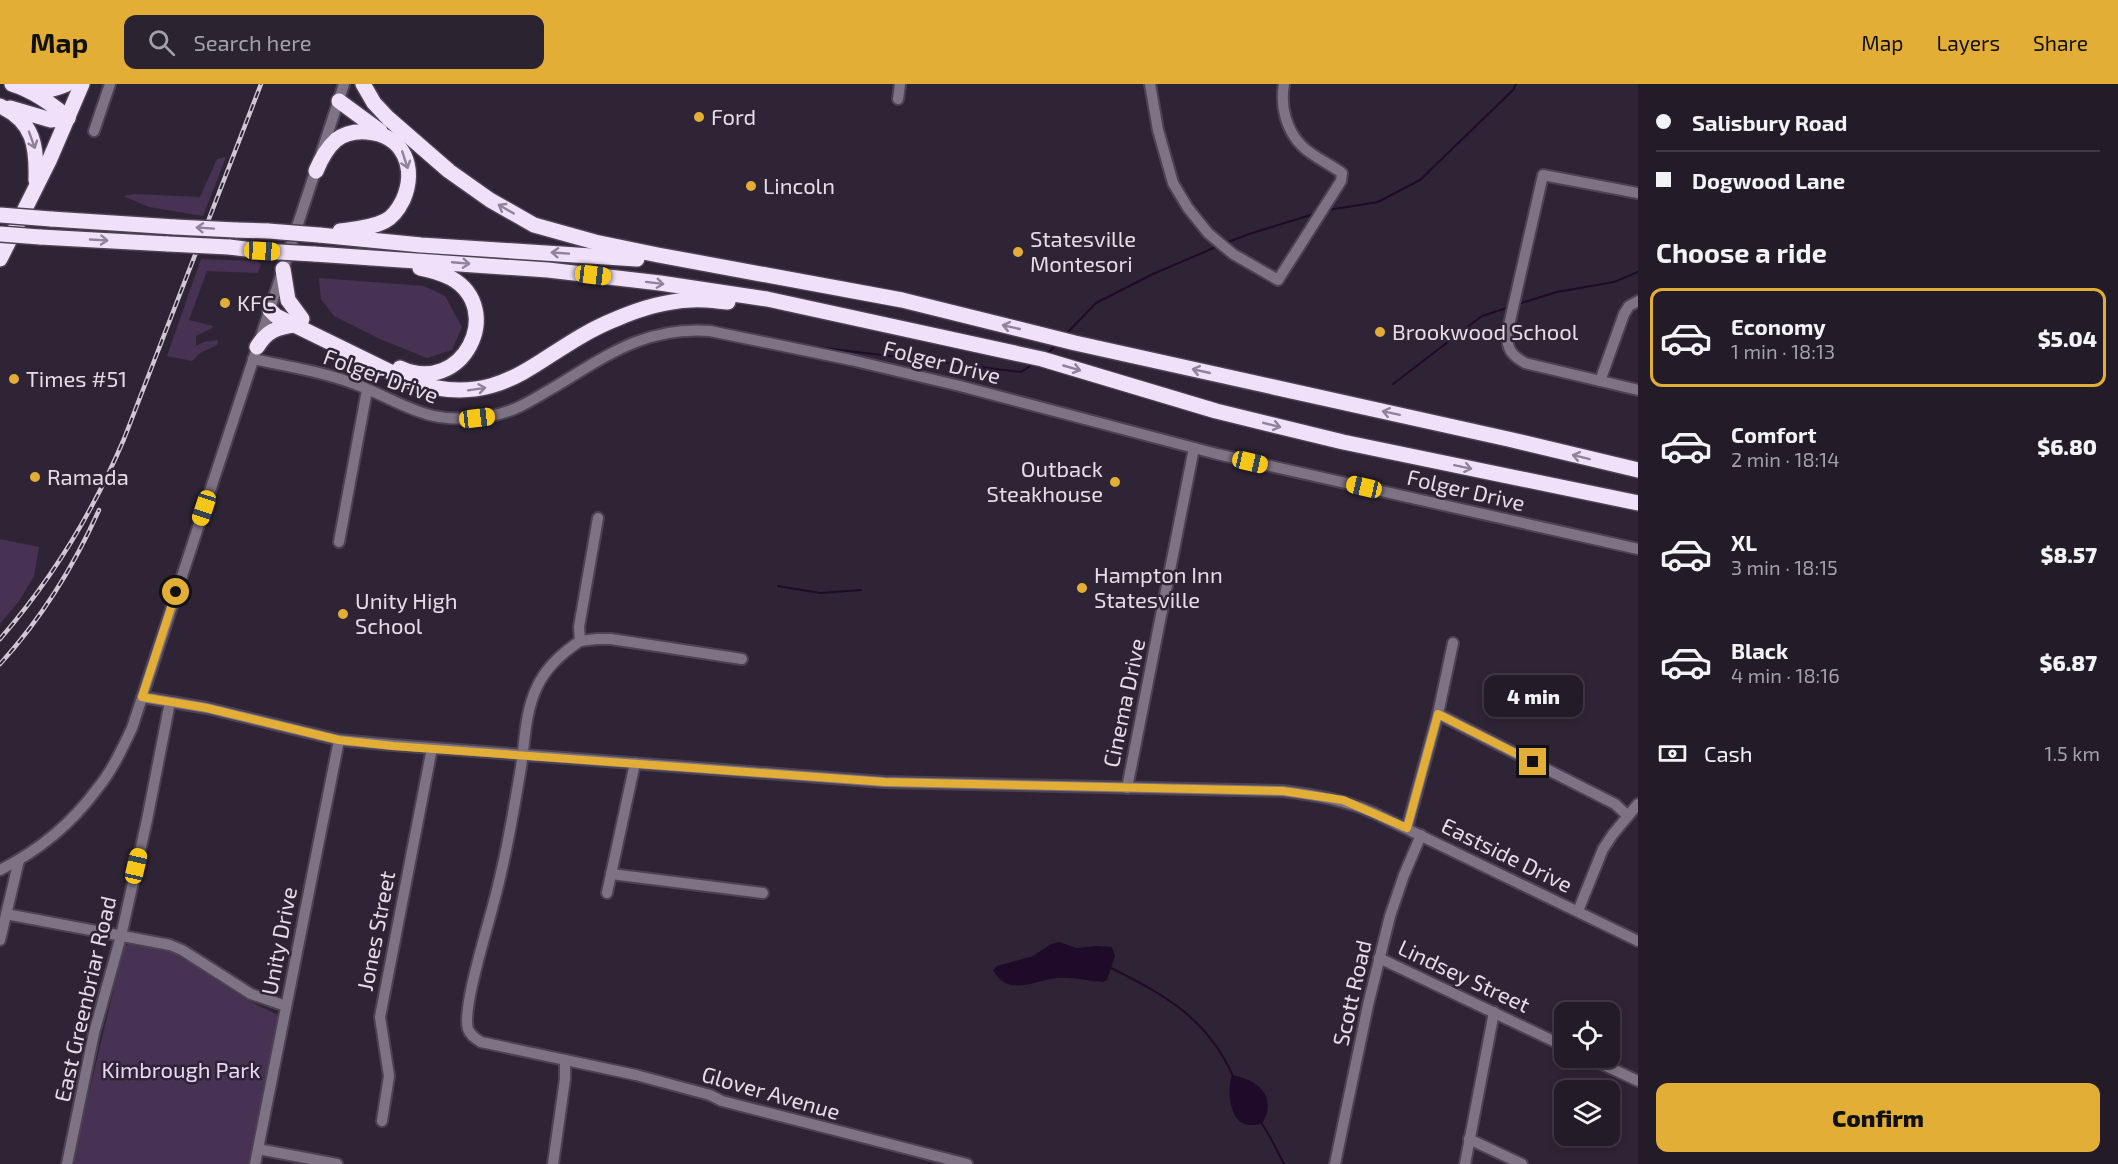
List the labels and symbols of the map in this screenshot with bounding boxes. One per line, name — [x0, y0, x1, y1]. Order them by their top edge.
place label: Ford — [711, 103, 756, 129]
marker: Ford — [692, 110, 706, 124]
one-way arrow — [27, 130, 38, 149]
one-way arrow — [400, 151, 411, 169]
place label: Lincoln — [763, 172, 835, 198]
marker: Lincoln — [744, 179, 758, 193]
one-way arrow — [498, 203, 515, 215]
one-way arrow — [196, 223, 216, 234]
place label: Statesville Montesori — [1030, 225, 1136, 276]
one-way arrow — [88, 235, 108, 246]
car — [244, 241, 280, 261]
marker: Statesville Montesori — [1011, 245, 1025, 259]
one-way arrow — [551, 248, 571, 259]
one-way arrow — [451, 258, 471, 269]
car — [574, 264, 612, 286]
one-way arrow — [645, 277, 665, 288]
place label: KFC — [237, 289, 274, 315]
marker: KFC — [218, 296, 232, 310]
place label: Brookwood School — [1392, 318, 1579, 344]
one-way arrow — [1001, 321, 1020, 333]
marker: Brookwood School — [1373, 325, 1387, 339]
street label: Folger Drive — [881, 334, 1004, 388]
street label: Folger Drive — [320, 342, 442, 408]
one-way arrow — [1062, 363, 1081, 374]
place label: Times #51 — [26, 365, 127, 391]
one-way arrow — [1191, 365, 1211, 376]
marker: Times #51 — [7, 372, 21, 386]
one-way arrow — [467, 384, 486, 395]
car — [458, 407, 496, 429]
one-way arrow — [1382, 407, 1401, 418]
one-way arrow — [1263, 419, 1282, 431]
car — [1230, 449, 1270, 475]
one-way arrow — [1572, 450, 1591, 462]
place label: Outback Steakhouse — [987, 455, 1103, 506]
one-way arrow — [1452, 462, 1472, 473]
place label: Ramada — [47, 463, 129, 489]
street label: Folger Drive — [1405, 463, 1528, 515]
marker: Ramada — [28, 470, 42, 484]
car — [1344, 474, 1384, 500]
marker: Outback Steakhouse — [1108, 475, 1122, 489]
car — [190, 488, 218, 528]
place label: Hampton Inn Statesville — [1094, 561, 1223, 612]
route start — [162, 578, 189, 605]
marker: Hampton Inn Statesville — [1075, 581, 1089, 595]
place label: Unity High School — [355, 587, 458, 638]
marker: Unity High School — [336, 607, 350, 621]
street label: Cinema Drive — [1097, 636, 1149, 770]
callout: 4 min — [1484, 675, 1582, 717]
route end — [1519, 748, 1546, 775]
street label: Eastside Drive — [1438, 811, 1577, 897]
car — [123, 846, 149, 886]
street label: Jones Street — [351, 869, 399, 993]
street label: Unity Drive — [255, 885, 301, 997]
street label: East Greenbriar Road — [48, 893, 120, 1104]
street label: Lindsey Street — [1394, 933, 1534, 1017]
street label: Scott Road — [1326, 937, 1376, 1048]
park label: Kimbrough Park — [102, 1056, 260, 1082]
street label: Glover Avenue — [699, 1060, 843, 1124]

